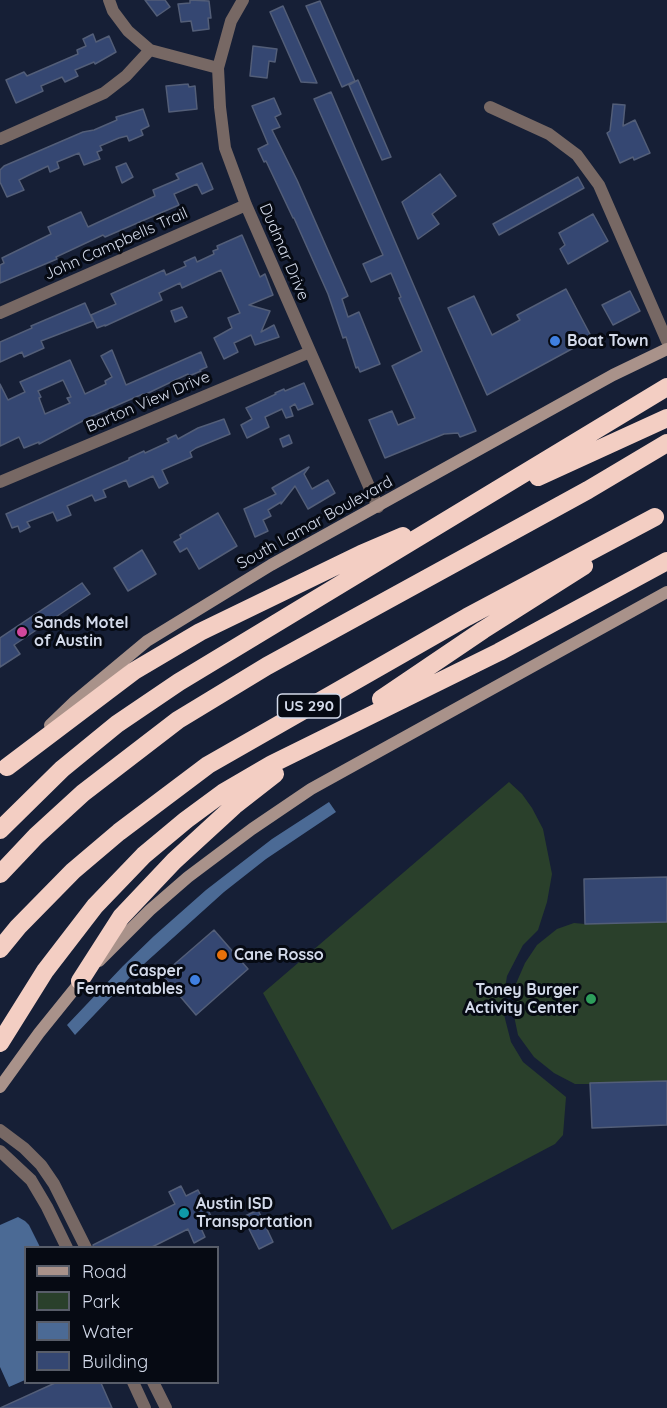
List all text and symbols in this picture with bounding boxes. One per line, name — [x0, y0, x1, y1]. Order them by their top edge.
street label: Dudmar Drive — [255, 201, 313, 303]
street label: John Campbells Trail — [41, 204, 191, 284]
place label: Boat Town — [567, 331, 648, 351]
marker: Boat Town — [548, 334, 562, 348]
street label: Barton View Drive — [83, 367, 213, 437]
street label: South Lamar Boulevard — [234, 472, 396, 574]
place label: Sands Motel of Austin — [34, 613, 129, 651]
marker: Sands Motel of Austin — [15, 625, 29, 639]
road number: US 290 — [278, 694, 340, 718]
place label: Cane Rosso — [234, 945, 324, 965]
marker: Cane Rosso — [215, 948, 229, 962]
place label: Casper Fermentables — [76, 961, 183, 999]
marker: Casper Fermentables — [188, 973, 202, 987]
place label: Toney Burger Activity Center — [465, 980, 579, 1018]
marker: Toney Burger Activity Center — [584, 992, 598, 1006]
place label: Austin ISD Transportation — [196, 1194, 313, 1232]
marker: Austin ISD Transportation — [177, 1206, 191, 1220]
legend — [24, 1246, 219, 1384]
text: Road — [82, 1260, 127, 1283]
text: Park — [82, 1290, 120, 1313]
text: Water — [82, 1320, 133, 1343]
text: Building — [82, 1350, 148, 1373]

